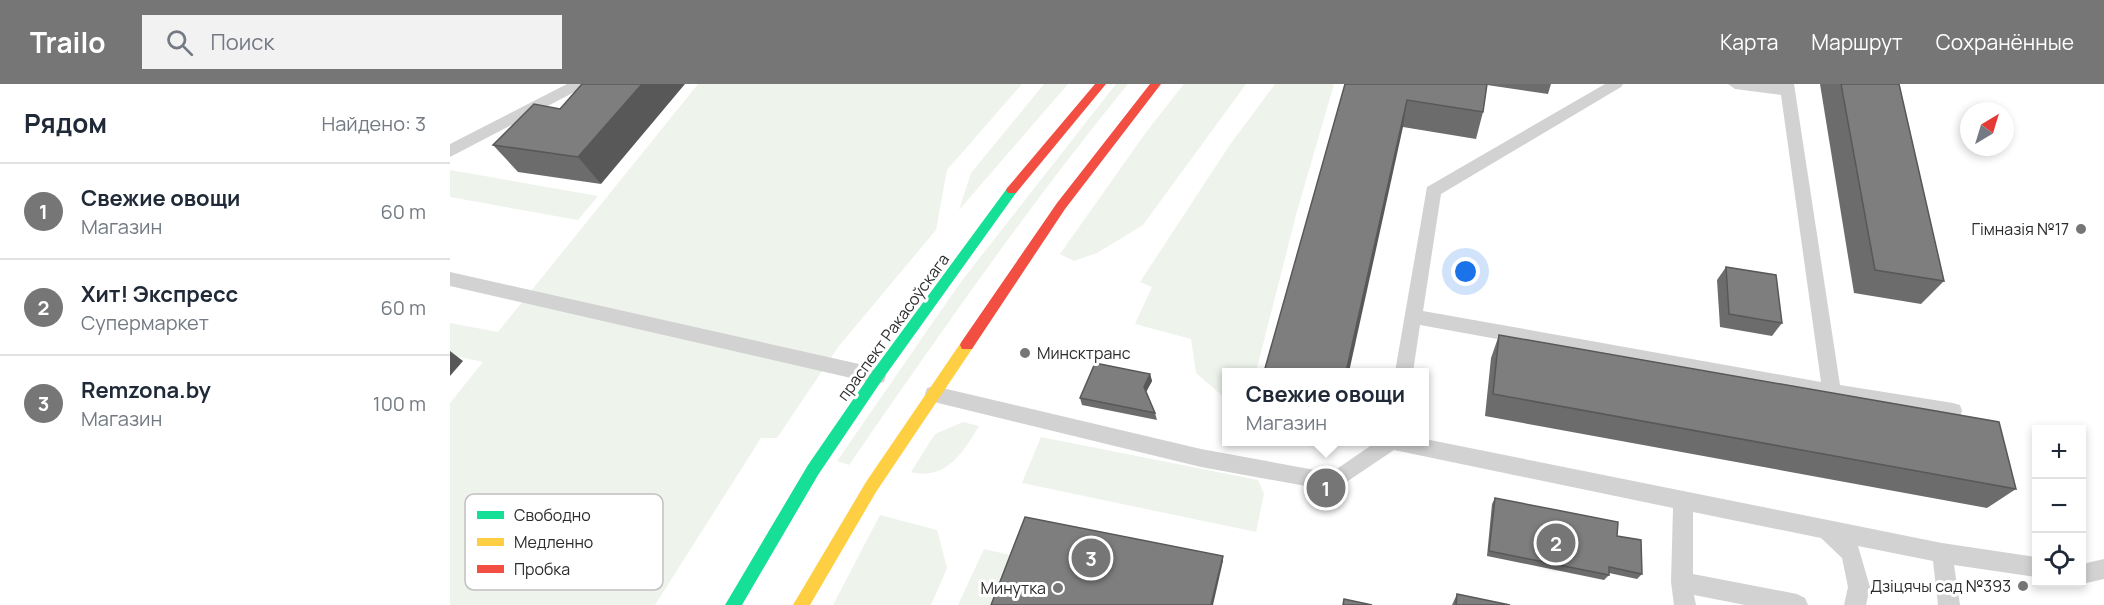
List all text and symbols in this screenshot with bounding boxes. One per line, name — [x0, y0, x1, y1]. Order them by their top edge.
search box — [142, 15, 562, 69]
text: Trailo — [30, 23, 106, 61]
icon: search — [163, 26, 196, 59]
text: Поиск — [211, 27, 274, 57]
text: Карта — [1720, 28, 1778, 56]
text: Маршрут — [1811, 28, 1903, 56]
text: Сохранённые — [1936, 28, 2074, 56]
north arrow — [1960, 102, 2014, 156]
text: Рядом — [24, 105, 107, 141]
text: Найдено: 3 — [321, 110, 426, 137]
text: Свежие овощи — [81, 183, 240, 213]
text: 1 — [39, 198, 48, 225]
text: 60 m — [380, 198, 426, 225]
text: Магазин — [81, 213, 162, 240]
place label: Гімназія №17 — [1972, 218, 2069, 240]
marker: Гімназія №17 — [2074, 222, 2088, 236]
street label: праспект Ракасоўскага — [832, 249, 954, 405]
your location — [1451, 257, 1480, 286]
text: Хит! Экспресс — [81, 279, 238, 309]
text: 2 — [38, 294, 49, 321]
text: 60 m — [380, 294, 426, 321]
text: Супермаркет — [81, 309, 209, 336]
place label: Минсктранс — [1037, 342, 1131, 364]
marker: Минсктранс — [1018, 346, 1032, 360]
popup — [1222, 368, 1429, 446]
text: Remzona.by — [81, 375, 211, 405]
text: Свежие овощи — [1246, 379, 1405, 409]
text: 3 — [38, 390, 49, 417]
text: 100 m — [373, 390, 426, 417]
text: Магазин — [81, 405, 162, 432]
text: Магазин — [1246, 409, 1327, 436]
map controls — [2032, 425, 2086, 587]
button: + — [2032, 425, 2086, 479]
pin: 1 — [1306, 466, 1346, 510]
button: − — [2032, 479, 2086, 533]
legend — [465, 494, 663, 590]
text: Свободно — [514, 504, 591, 526]
pin: 2 — [1536, 520, 1576, 566]
text: Медленно — [514, 531, 593, 553]
button: locate — [2032, 533, 2086, 587]
pin: 3 — [1072, 536, 1110, 580]
text: Пробка — [514, 558, 570, 580]
place label: Дзіцячы сад №393 — [1870, 575, 2011, 597]
place label: Минутка — [981, 577, 1046, 599]
marker: Дзіцячы сад №393 — [2016, 579, 2030, 593]
marker: Минутка — [1051, 581, 1065, 595]

